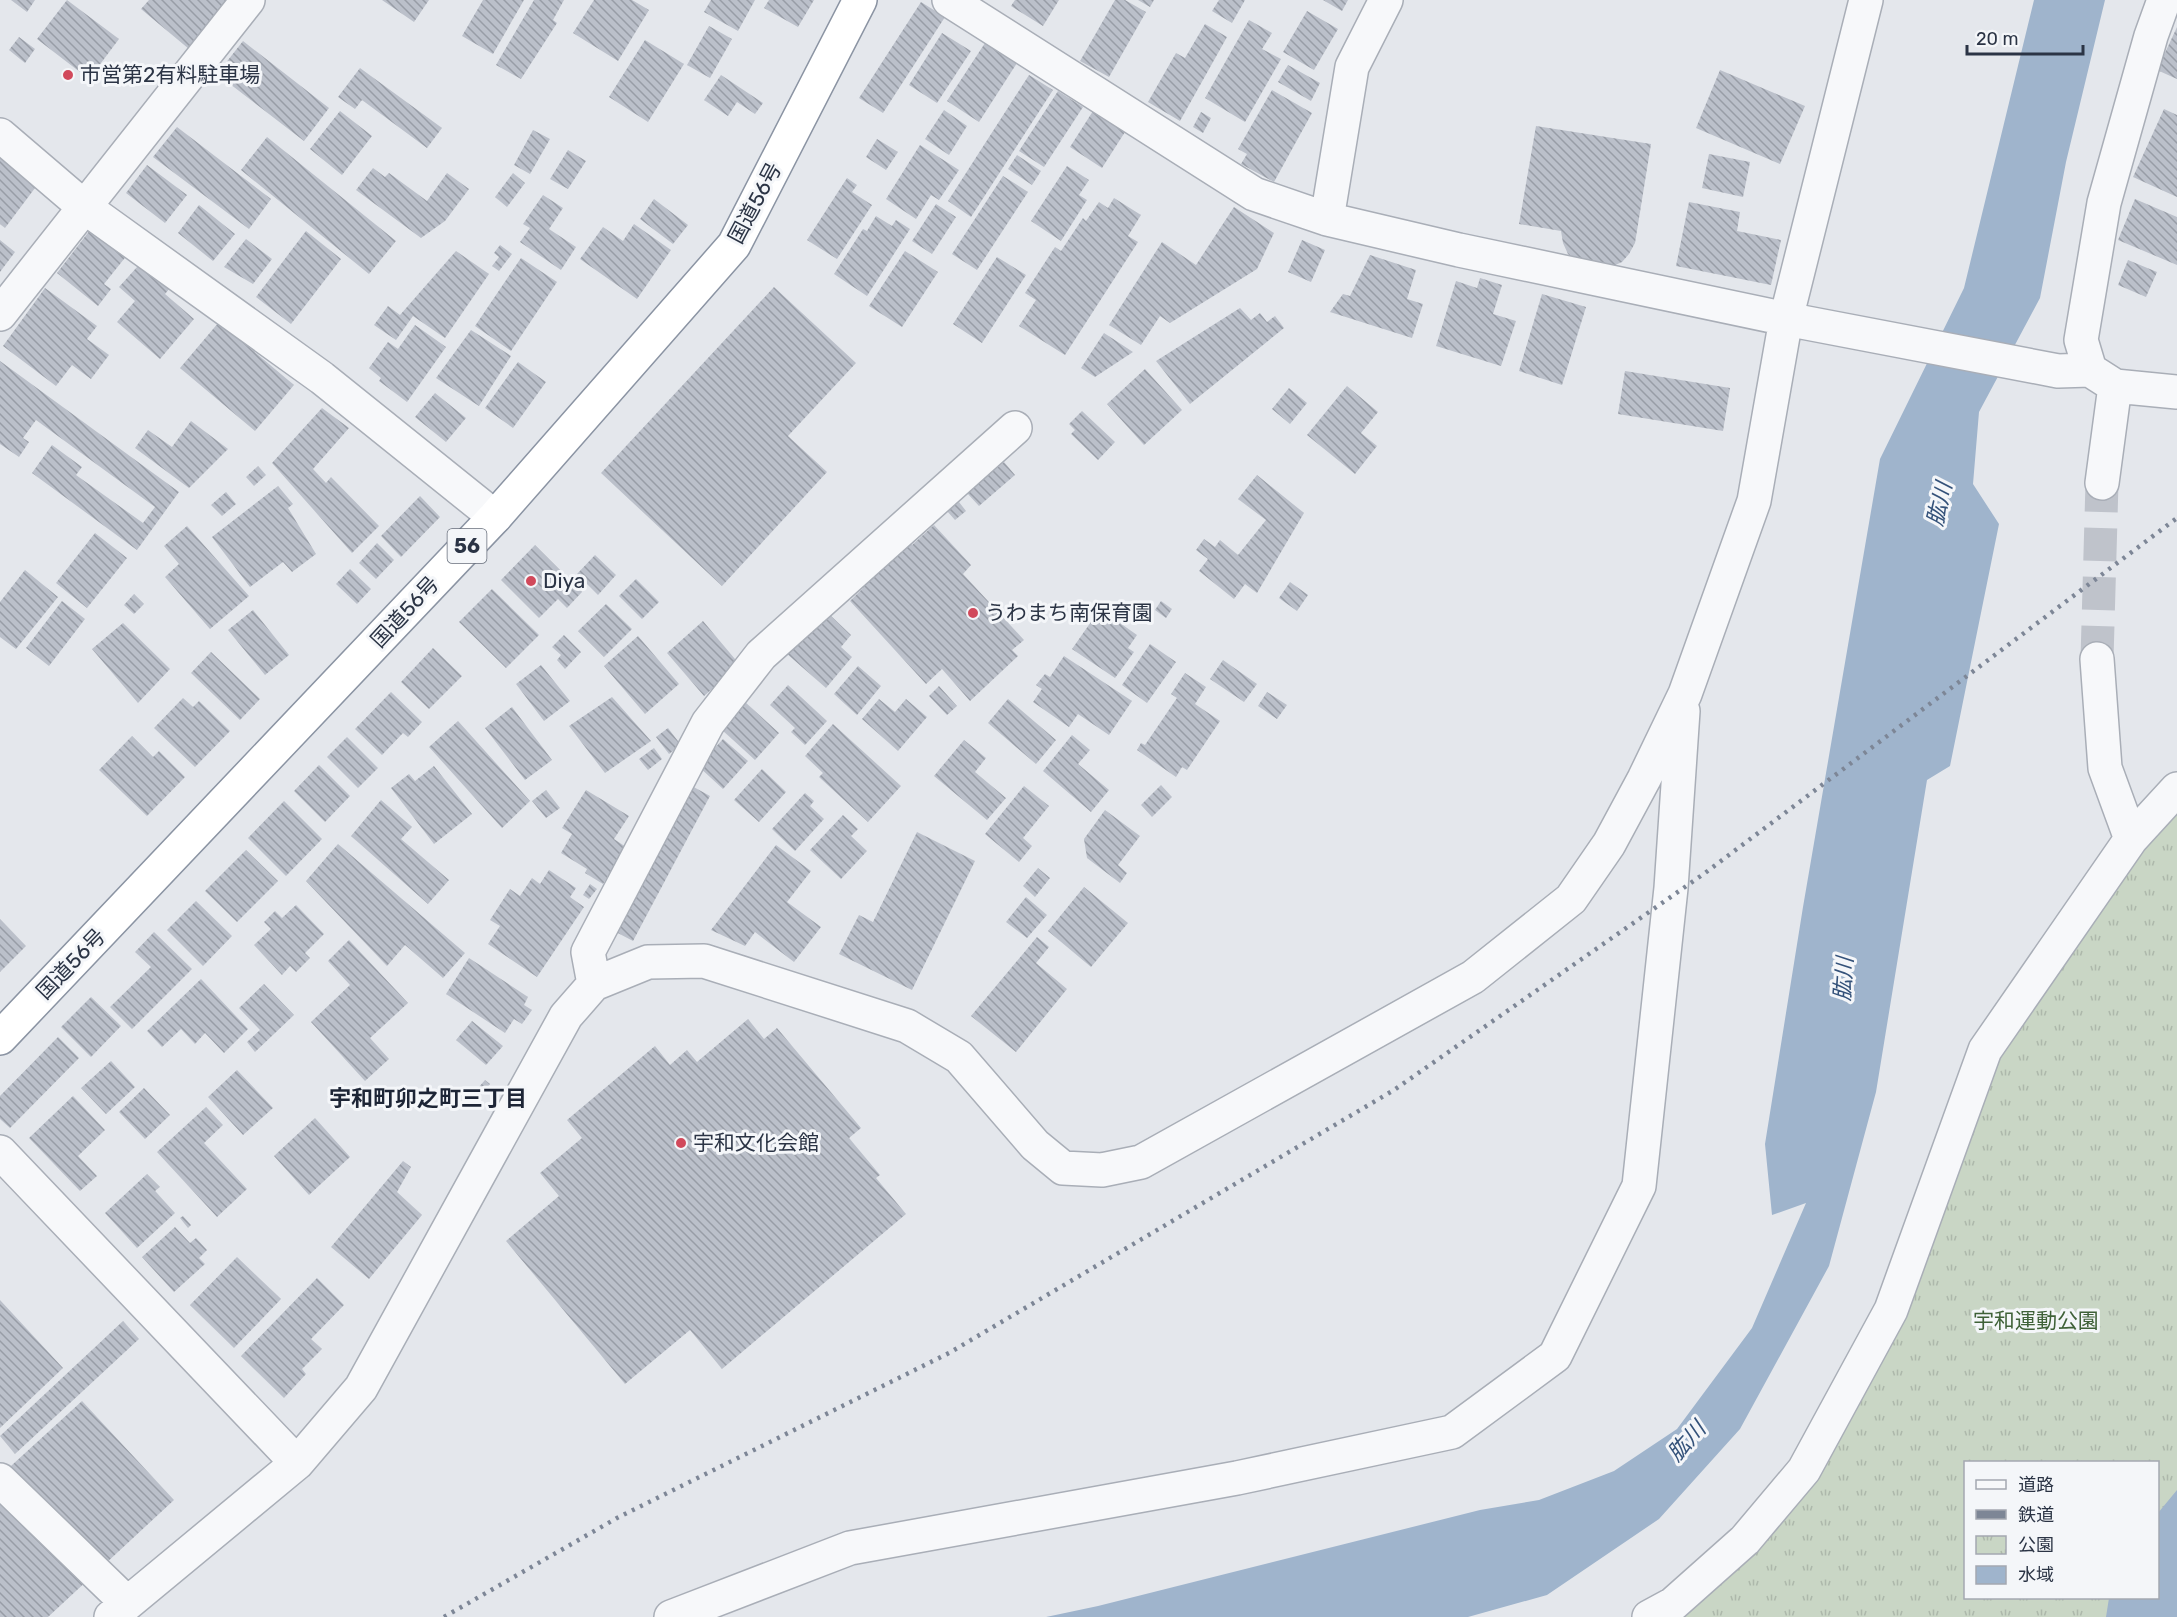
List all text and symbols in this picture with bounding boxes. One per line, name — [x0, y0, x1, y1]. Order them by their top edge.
scale bar — [1967, 18, 2082, 56]
text: 20 m — [1976, 28, 2018, 50]
place label: 市営第2有料駐車場 — [80, 62, 260, 87]
marker: 市営第2有料駐車場 — [61, 68, 75, 82]
street label: 国道56号 — [723, 158, 786, 248]
water label: 肱川 — [1921, 478, 1958, 529]
road number: 56 — [448, 529, 486, 563]
place label: Diya — [543, 568, 585, 593]
street label: 国道56号 — [365, 571, 444, 652]
marker: Diya — [524, 574, 538, 588]
place label: うわまち南保育園 — [985, 600, 1153, 625]
marker: うわまち南保育園 — [966, 606, 980, 620]
street label: 国道56号 — [31, 923, 110, 1004]
water label: 肱川 — [1828, 954, 1859, 1002]
district label: 宇和町卯之町三丁目 — [329, 1085, 527, 1112]
place label: 宇和文化会館 — [693, 1130, 819, 1155]
marker: 宇和文化会館 — [674, 1136, 688, 1150]
park label: 宇和運動公園 — [1973, 1308, 2099, 1333]
water label: 肱川 — [1662, 1414, 1712, 1467]
legend — [1964, 1461, 2159, 1599]
text: 道路 — [2018, 1474, 2054, 1496]
text: 鉄道 — [2018, 1504, 2054, 1526]
text: 公園 — [2018, 1534, 2054, 1556]
text: 水域 — [2018, 1564, 2054, 1586]

